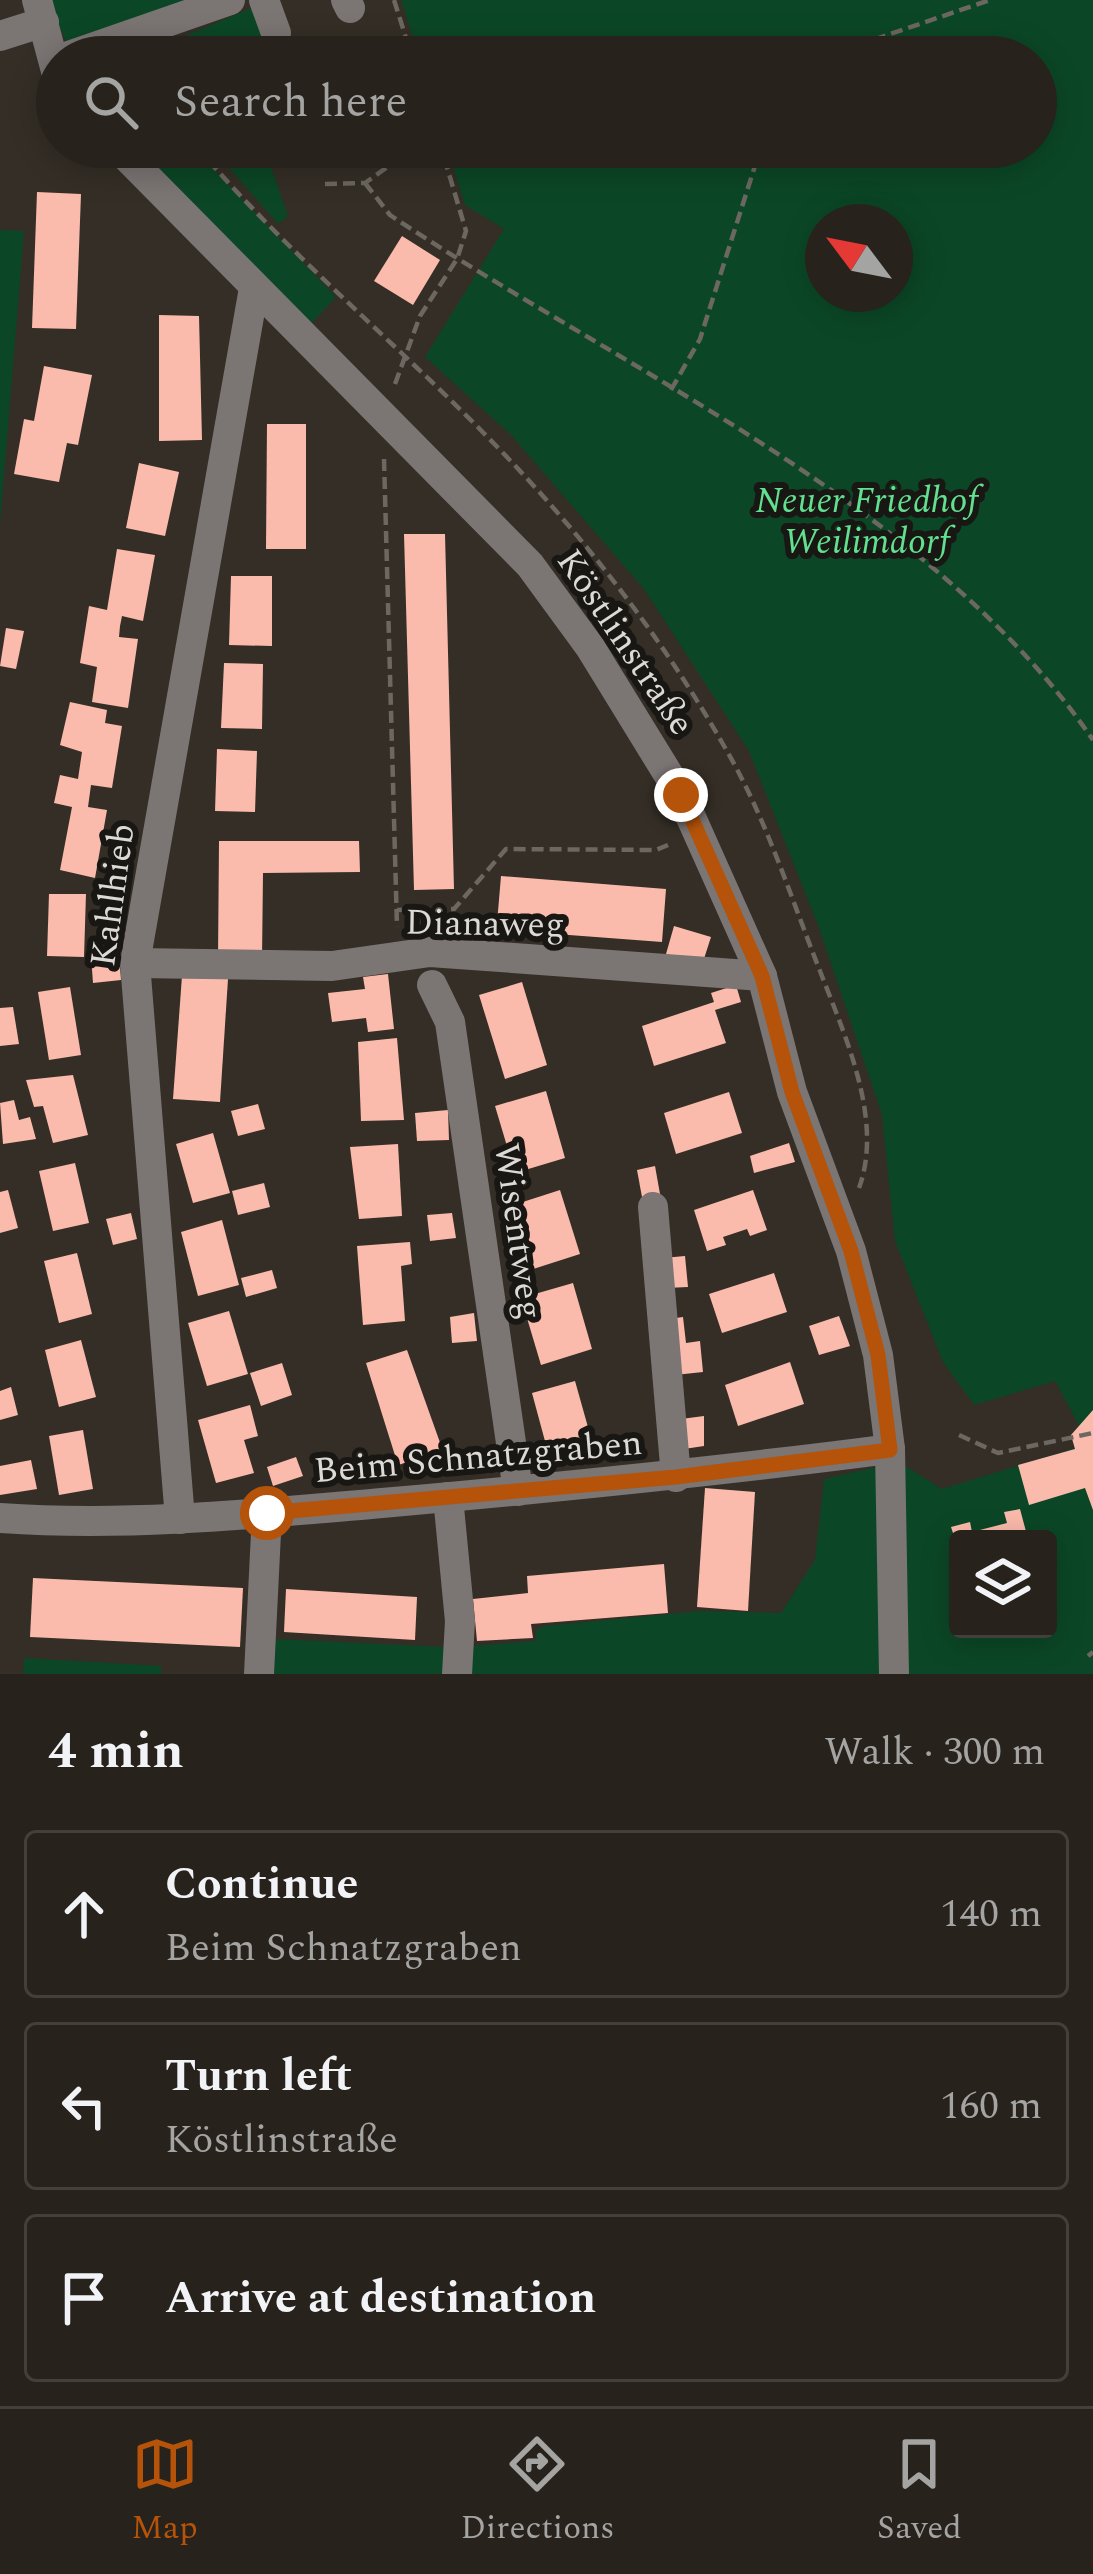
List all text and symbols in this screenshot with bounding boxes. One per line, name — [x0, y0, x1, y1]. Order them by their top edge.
search box — [36, 36, 1057, 168]
text: Search here — [174, 68, 407, 137]
icon: search — [78, 69, 144, 135]
north arrow — [805, 204, 913, 312]
park label: Neuer Friedhof Weilimdorf — [755, 474, 984, 570]
street label: Köstlinstraße — [542, 538, 708, 747]
route end — [654, 768, 708, 822]
street label: Kahlhieb — [76, 820, 151, 970]
street label: Dianaweg — [405, 896, 565, 953]
street label: Wisentweg — [478, 1140, 557, 1323]
street label: Beim Schnatzgraben — [312, 1416, 645, 1499]
route start — [240, 1486, 294, 1540]
map controls — [949, 1530, 1057, 1638]
button: layers — [949, 1530, 1057, 1638]
text: 4 min — [48, 1713, 184, 1791]
text: Walk · 300 m — [824, 1723, 1045, 1782]
text: Continue — [165, 1850, 358, 1919]
icon: ahead — [51, 1881, 117, 1947]
text: 140 m — [940, 1885, 1042, 1944]
text: Beim Schnatzgraben — [165, 1919, 522, 1978]
text: Turn left — [165, 2042, 352, 2111]
icon: left — [51, 2073, 117, 2139]
text: 160 m — [940, 2077, 1042, 2136]
text: Köstlinstraße — [165, 2111, 398, 2170]
text: Arrive at destination — [165, 2264, 596, 2333]
icon: arrive — [51, 2265, 117, 2331]
tab: Map — [131, 2431, 198, 2553]
tab: Directions — [460, 2431, 614, 2553]
tab: Saved — [877, 2431, 962, 2553]

